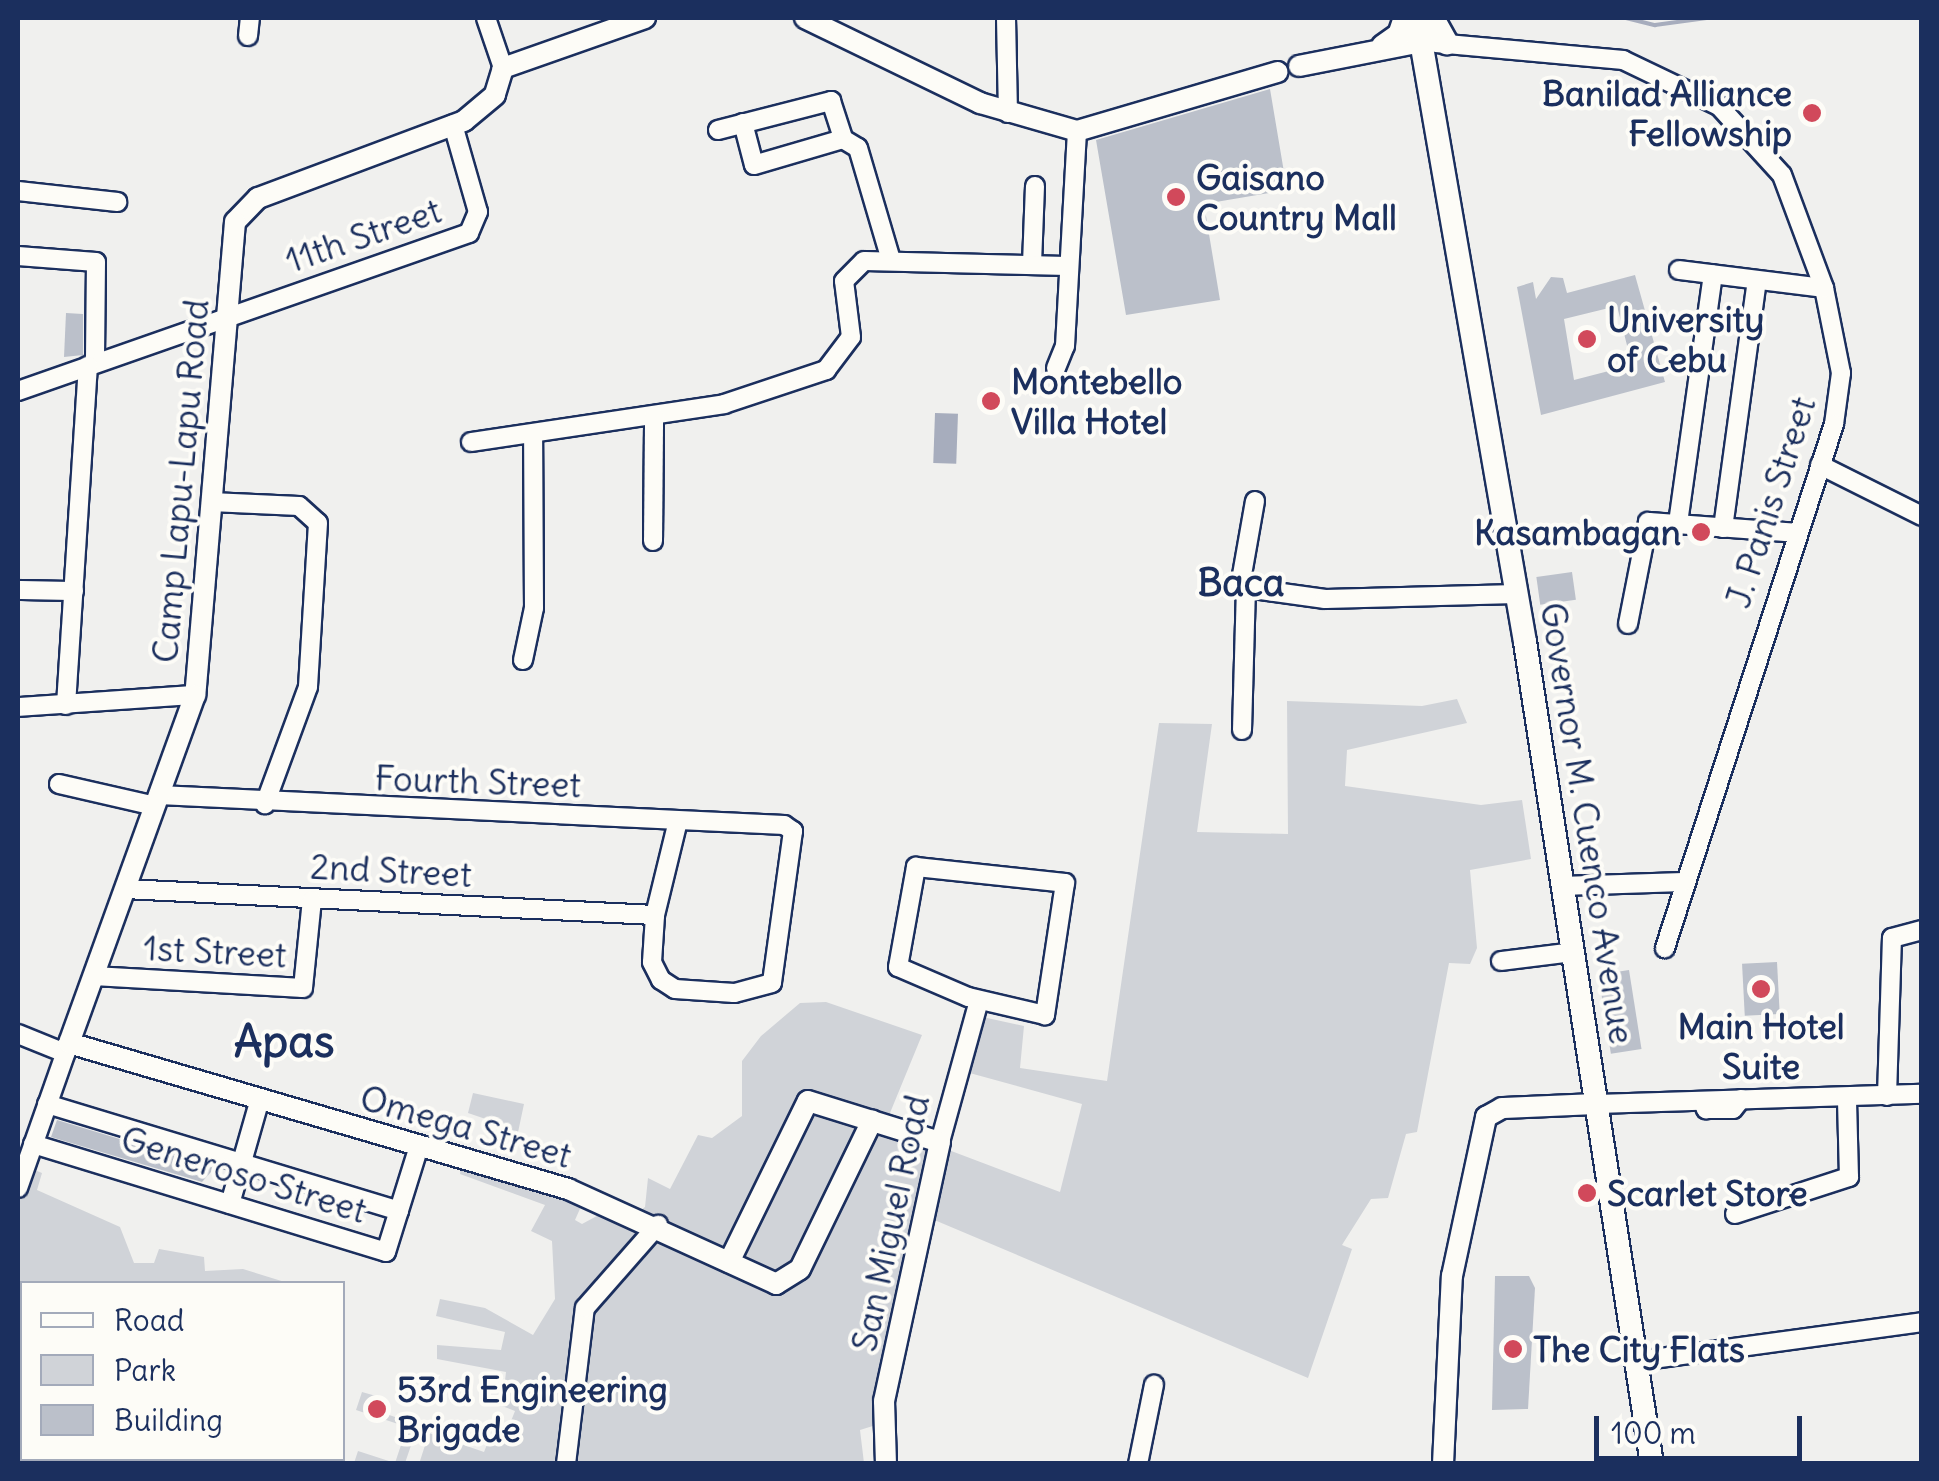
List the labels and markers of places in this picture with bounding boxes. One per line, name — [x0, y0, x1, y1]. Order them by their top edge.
place label: Banilad Alliance Fellowship — [1542, 72, 1792, 154]
marker: Banilad Alliance Fellowship — [1801, 102, 1823, 124]
place label: Gaisano Country Mall — [1196, 156, 1397, 238]
marker: Gaisano Country Mall — [1165, 186, 1187, 208]
place label: University of Cebu — [1607, 298, 1764, 380]
marker: University of Cebu — [1576, 328, 1598, 350]
place label: Montebello Villa Hotel — [1011, 360, 1183, 442]
marker: Montebello Villa Hotel — [980, 390, 1002, 412]
place label: Kasambagan — [1474, 511, 1681, 553]
marker: Kasambagan — [1690, 521, 1712, 543]
marker: Main Hotel Suite — [1750, 978, 1772, 1000]
place label: Main Hotel Suite — [1677, 1005, 1845, 1087]
place label: Scarlet Store — [1607, 1172, 1808, 1214]
marker: Scarlet Store — [1576, 1182, 1598, 1204]
place label: The City Flats — [1533, 1328, 1745, 1370]
marker: The City Flats — [1502, 1338, 1524, 1360]
place label: 53rd Engineering Brigade — [397, 1368, 668, 1450]
marker: 53rd Engineering Brigade — [366, 1398, 388, 1420]

